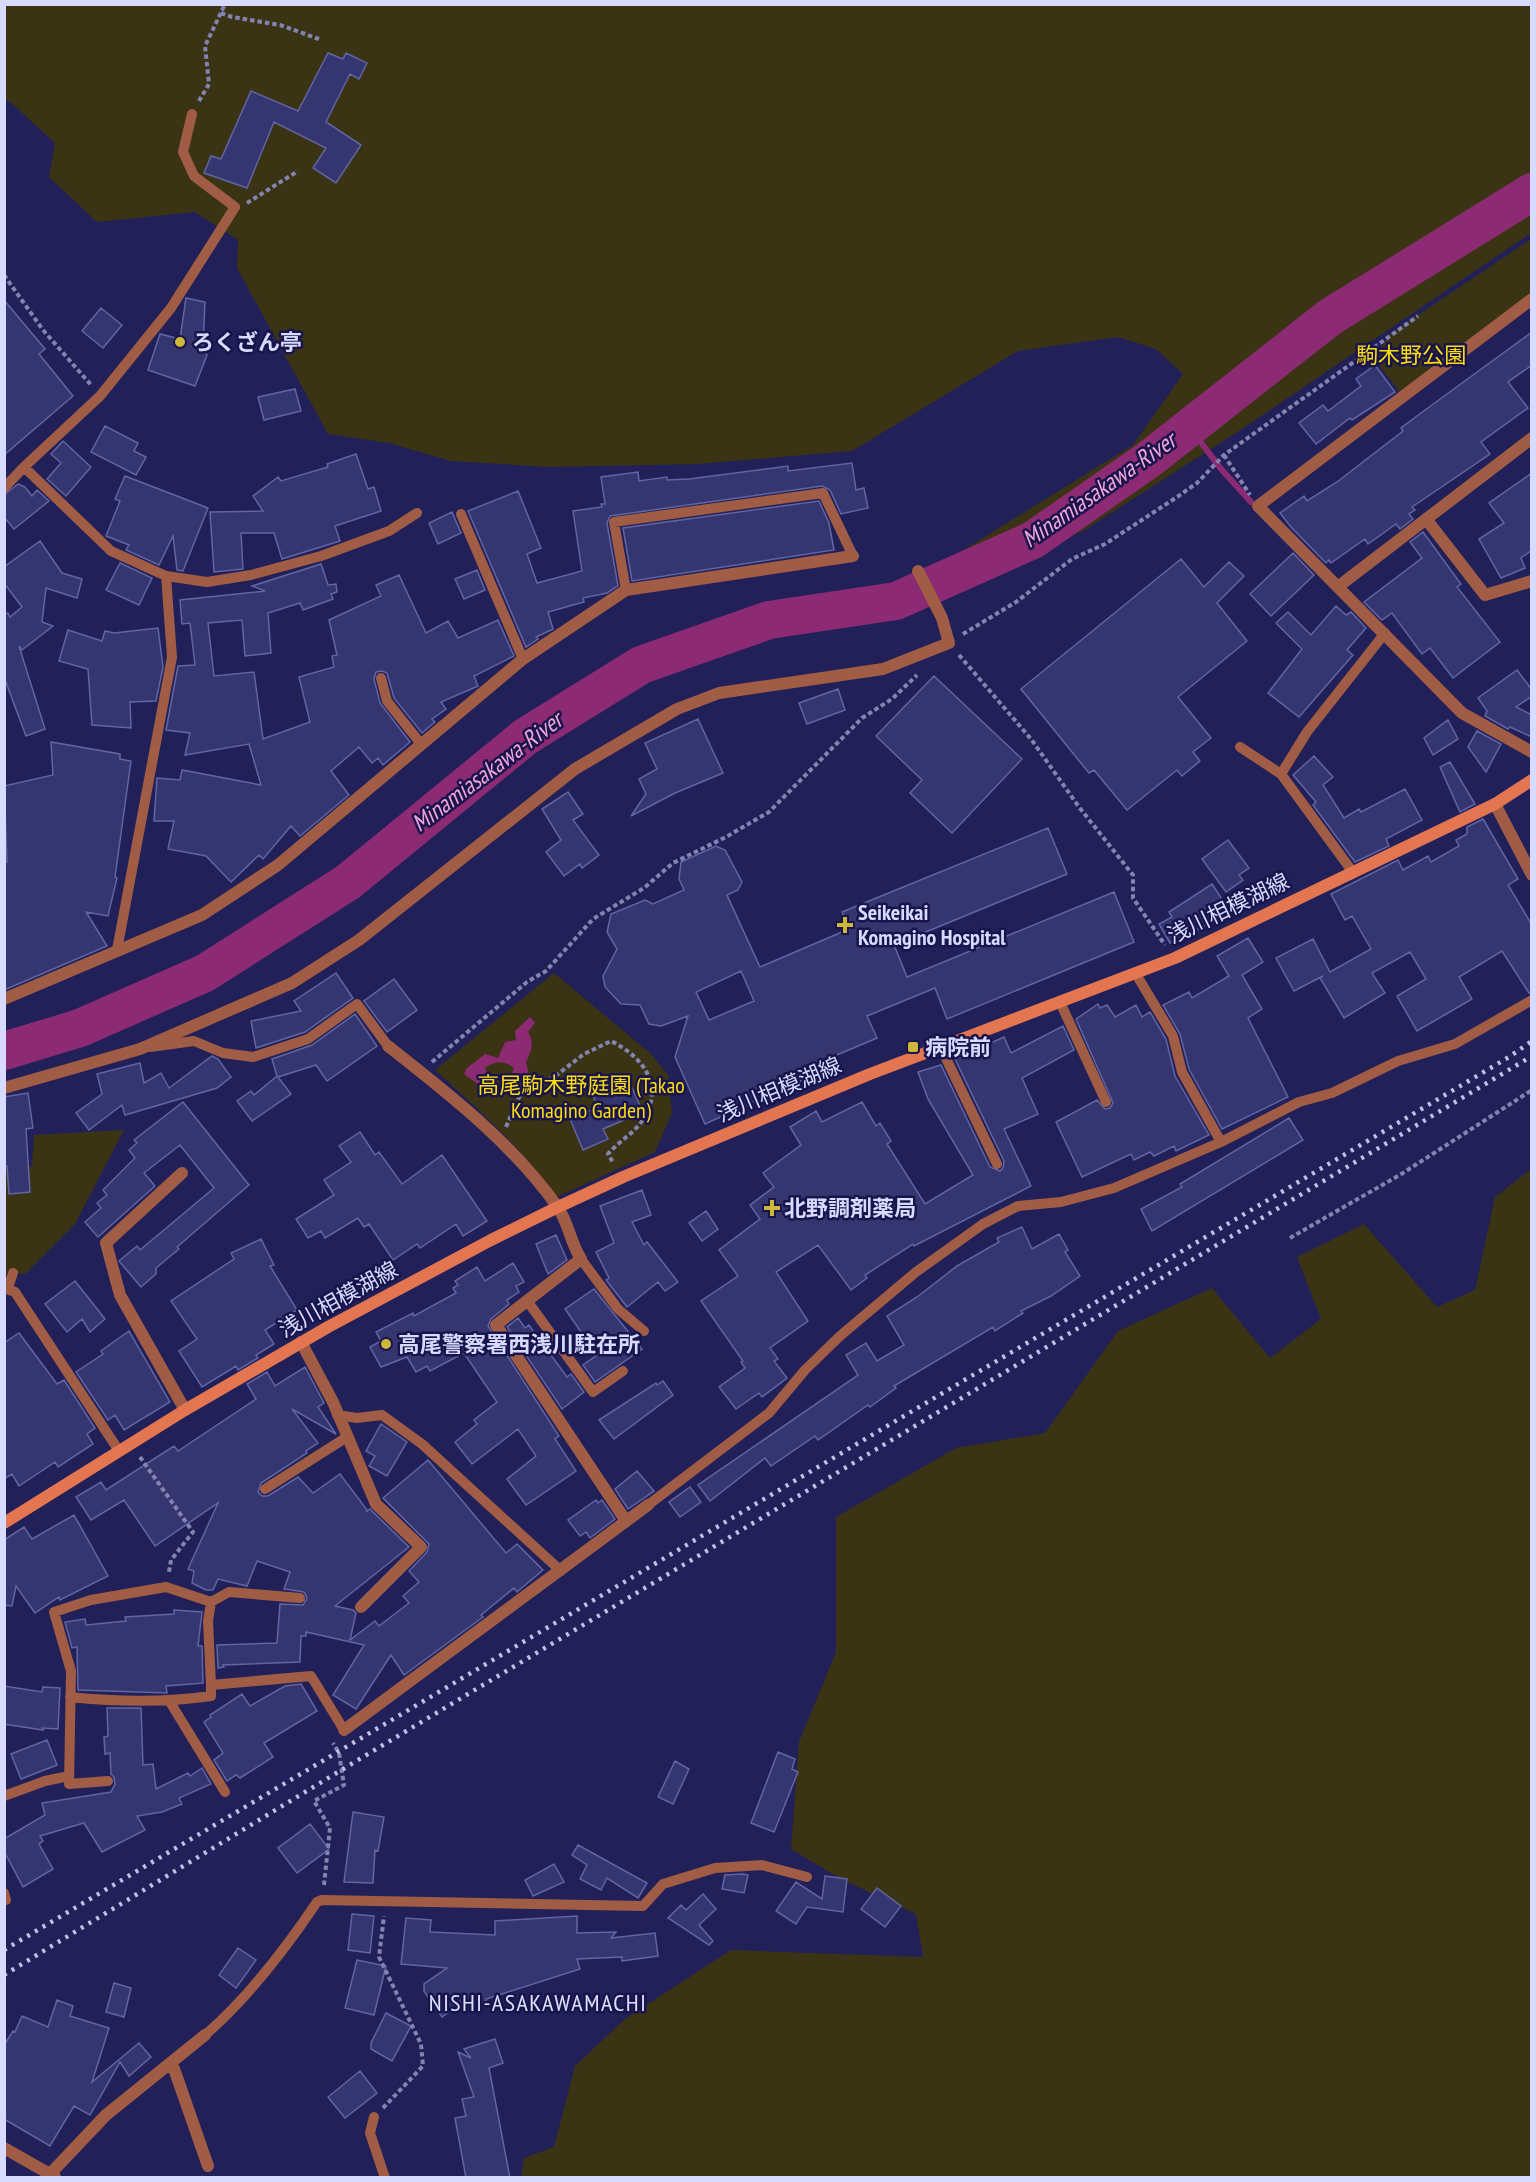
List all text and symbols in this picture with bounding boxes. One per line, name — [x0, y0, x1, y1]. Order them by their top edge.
place label: ろくざん亭 — [192, 328, 302, 356]
marker: ろくざん亭 — [173, 335, 187, 349]
park label: 駒木野公園 — [1356, 341, 1466, 369]
water label: Minamiasakawa-River — [1016, 423, 1185, 554]
water label: Minamiasakawa-River — [405, 703, 571, 838]
street label: 浅川相模湖線 — [1163, 866, 1293, 950]
place label: Seikeikai Komagino Hospital — [858, 898, 1006, 951]
marker: Seikeikai Komagino Hospital — [836, 916, 854, 934]
place label: 病院前 — [925, 1033, 991, 1061]
marker: 病院前 — [906, 1040, 920, 1054]
street label: 浅川相模湖線 — [713, 1050, 845, 1128]
park label: 高尾駒木野庭園 (Takao Komagino Garden) — [477, 1071, 685, 1124]
place label: 北野調剤薬局 — [784, 1194, 916, 1222]
marker: 北野調剤薬局 — [765, 1201, 779, 1215]
street label: 浅川相模湖線 — [273, 1255, 403, 1343]
place label: 高尾警察署西浅川駐在所 — [398, 1330, 640, 1358]
marker: 高尾警察署西浅川駐在所 — [379, 1337, 393, 1351]
district label: NISHI-ASAKAWAMACHI — [429, 1987, 647, 2018]

